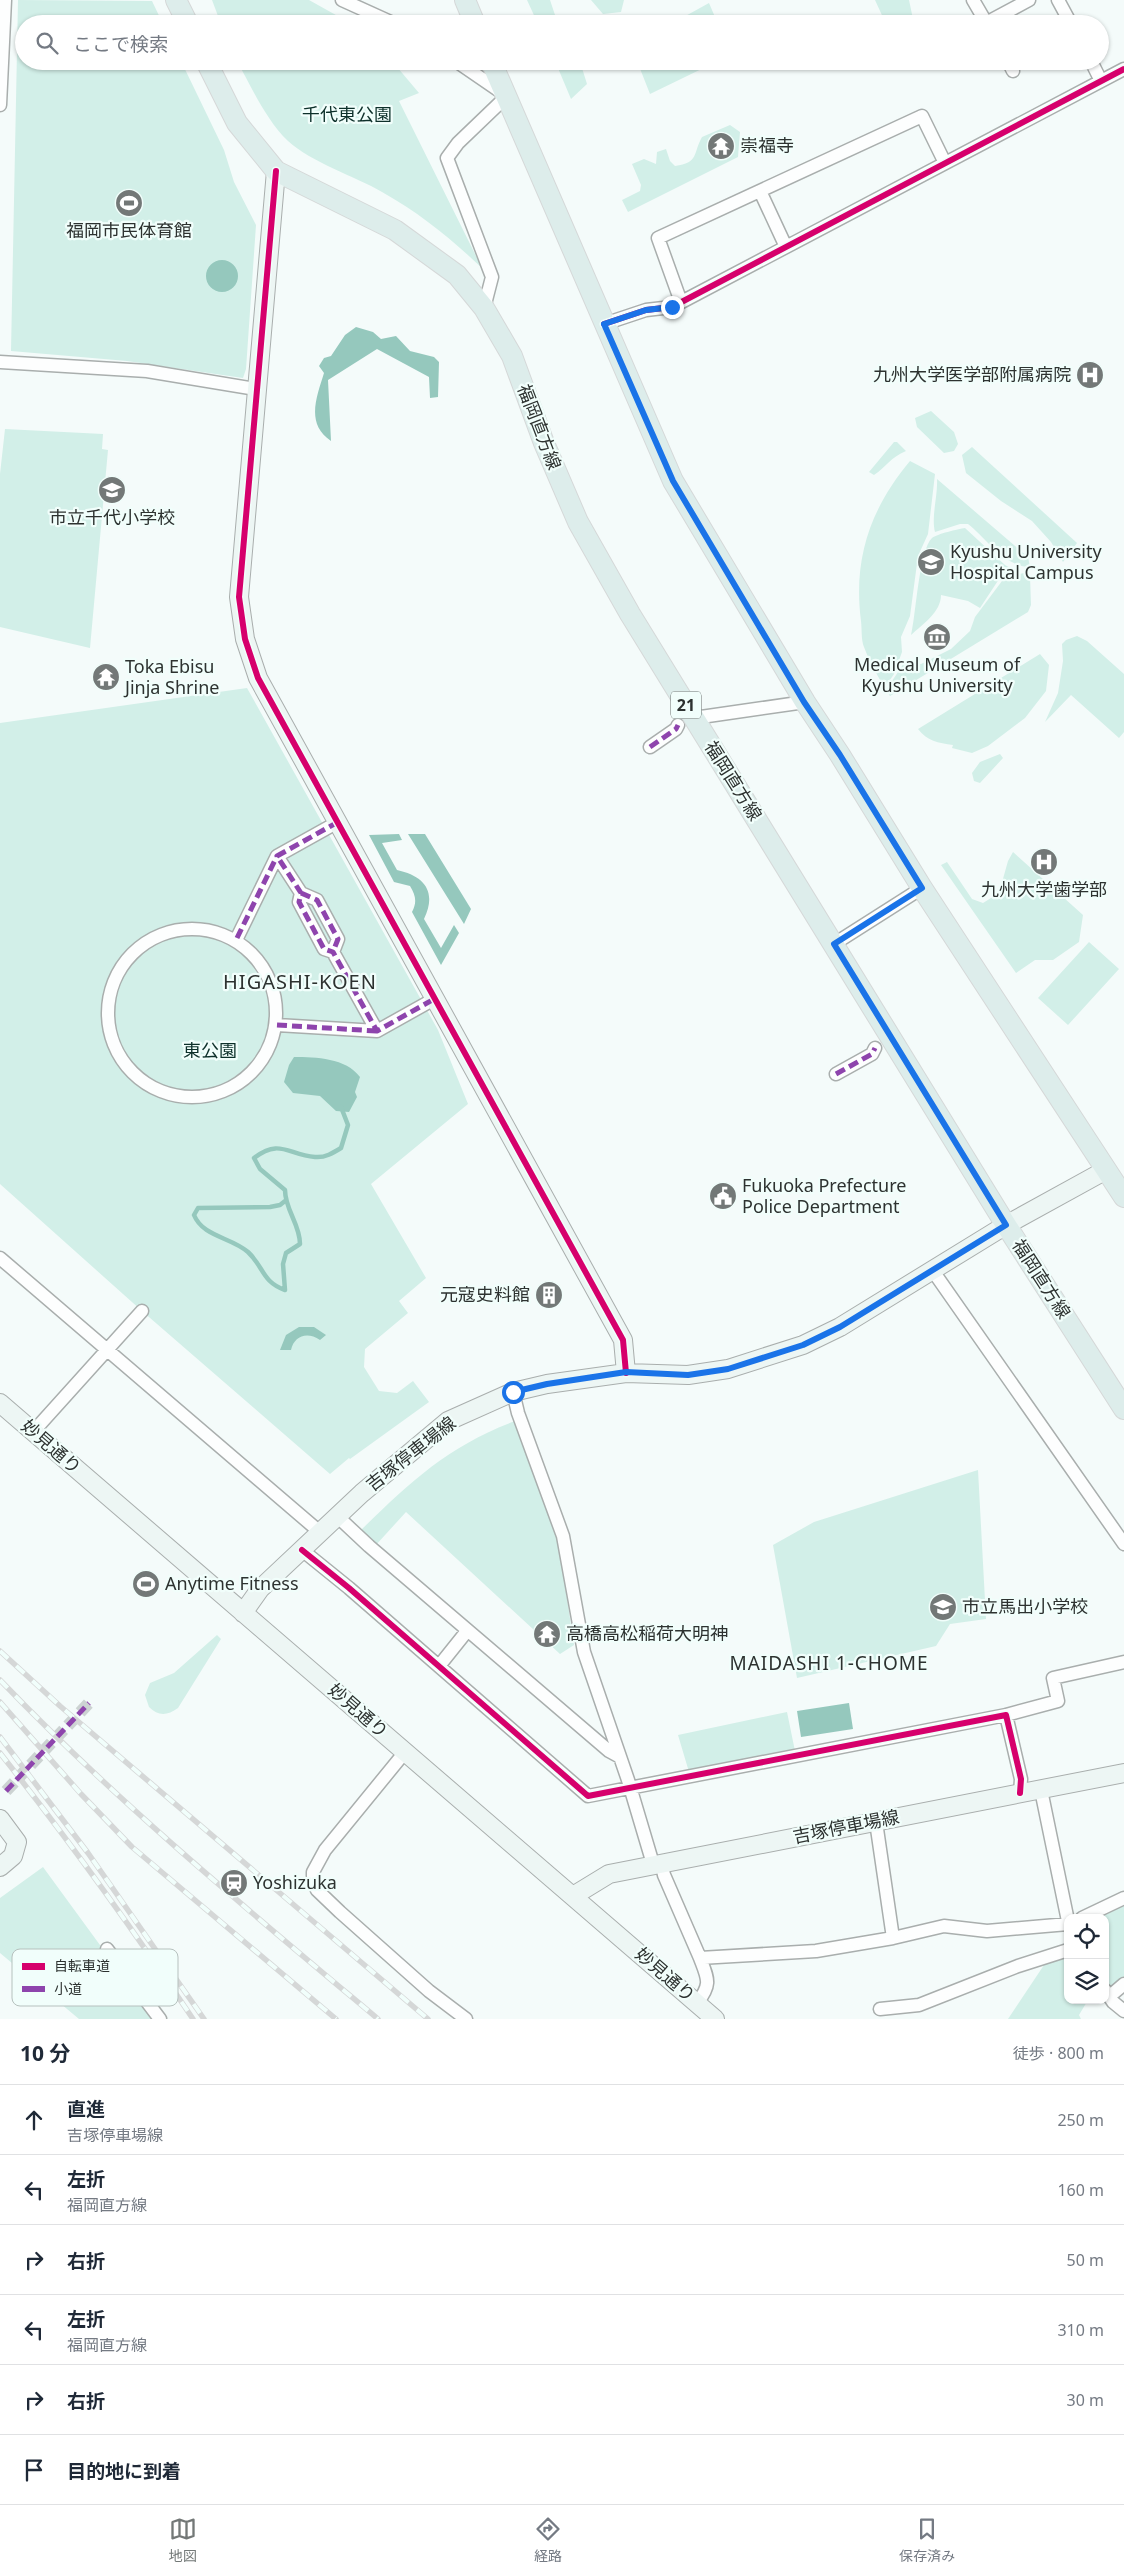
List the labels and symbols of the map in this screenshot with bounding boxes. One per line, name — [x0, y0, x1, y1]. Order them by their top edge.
park label: 千代東公園 — [302, 102, 392, 126]
temple icon: 崇福寺 — [706, 131, 736, 161]
place label: 崇福寺 — [740, 133, 794, 157]
sports icon: 福岡市民体育館 — [114, 188, 144, 218]
place label: 福岡市民体育館 — [66, 218, 192, 242]
route end — [661, 296, 684, 319]
hospital icon: 九州大学医学部附属病院 — [1075, 360, 1105, 390]
place label: 九州大学医学部附属病院 — [873, 362, 1071, 386]
street label: 福岡直方線 — [513, 380, 567, 473]
school or university icon: 市立千代小学校 — [97, 475, 127, 505]
place label: 市立千代小学校 — [49, 505, 175, 529]
place label: Kyushu University Hospital Campus — [950, 539, 1102, 584]
school or university icon: Kyushu University Hospital Campus — [916, 547, 946, 577]
museum icon: Medical Museum of Kyushu University — [922, 622, 952, 652]
place label: Medical Museum of Kyushu University — [854, 652, 1021, 697]
place label: Toka Ebisu Jinja Shrine — [123, 654, 219, 699]
temple icon: Toka Ebisu Jinja Shrine — [91, 662, 121, 692]
road number: 21 — [671, 692, 701, 718]
street label: 福岡直方線 — [700, 736, 768, 825]
hospital icon: 九州大学歯学部 — [1029, 847, 1059, 877]
place label: 九州大学歯学部 — [981, 877, 1107, 901]
district label: HIGASHI-KOEN — [223, 968, 377, 995]
park label: 東公園 — [183, 1038, 237, 1062]
place label: Fukuoka Prefecture Police Department — [742, 1173, 906, 1218]
public building icon: Fukuoka Prefecture Police Department — [708, 1181, 738, 1211]
street label: 福岡直方線 — [1007, 1234, 1076, 1323]
building icon: 元寇史料館 — [534, 1280, 564, 1310]
place label: 元寇史料館 — [440, 1282, 530, 1306]
route start — [502, 1381, 525, 1404]
street label: 吉塚停車場線 — [360, 1411, 460, 1496]
street label: 妙見通り — [17, 1414, 87, 1479]
sports icon: Anytime Fitness — [131, 1569, 161, 1599]
place label: Anytime Fitness — [165, 1571, 299, 1595]
school or university icon: 市立馬出小学校 — [928, 1592, 958, 1622]
place label: 市立馬出小学校 — [962, 1594, 1088, 1618]
temple icon: 高橋高松稲荷大明神 — [532, 1619, 562, 1649]
place label: 高橋高松稲荷大明神 — [566, 1621, 728, 1645]
district label: MAIDASHI 1-CHOME — [729, 1650, 929, 1676]
street label: 妙見通り — [324, 1678, 394, 1743]
street label: 吉塚停車場線 — [791, 1804, 901, 1848]
station icon: Yoshizuka — [219, 1868, 249, 1898]
place label: Yoshizuka — [253, 1870, 337, 1894]
street label: 妙見通り — [631, 1942, 701, 2007]
legend — [12, 1949, 178, 2006]
text: 自転車道 — [54, 1956, 110, 1975]
text: 小道 — [54, 1979, 82, 1998]

